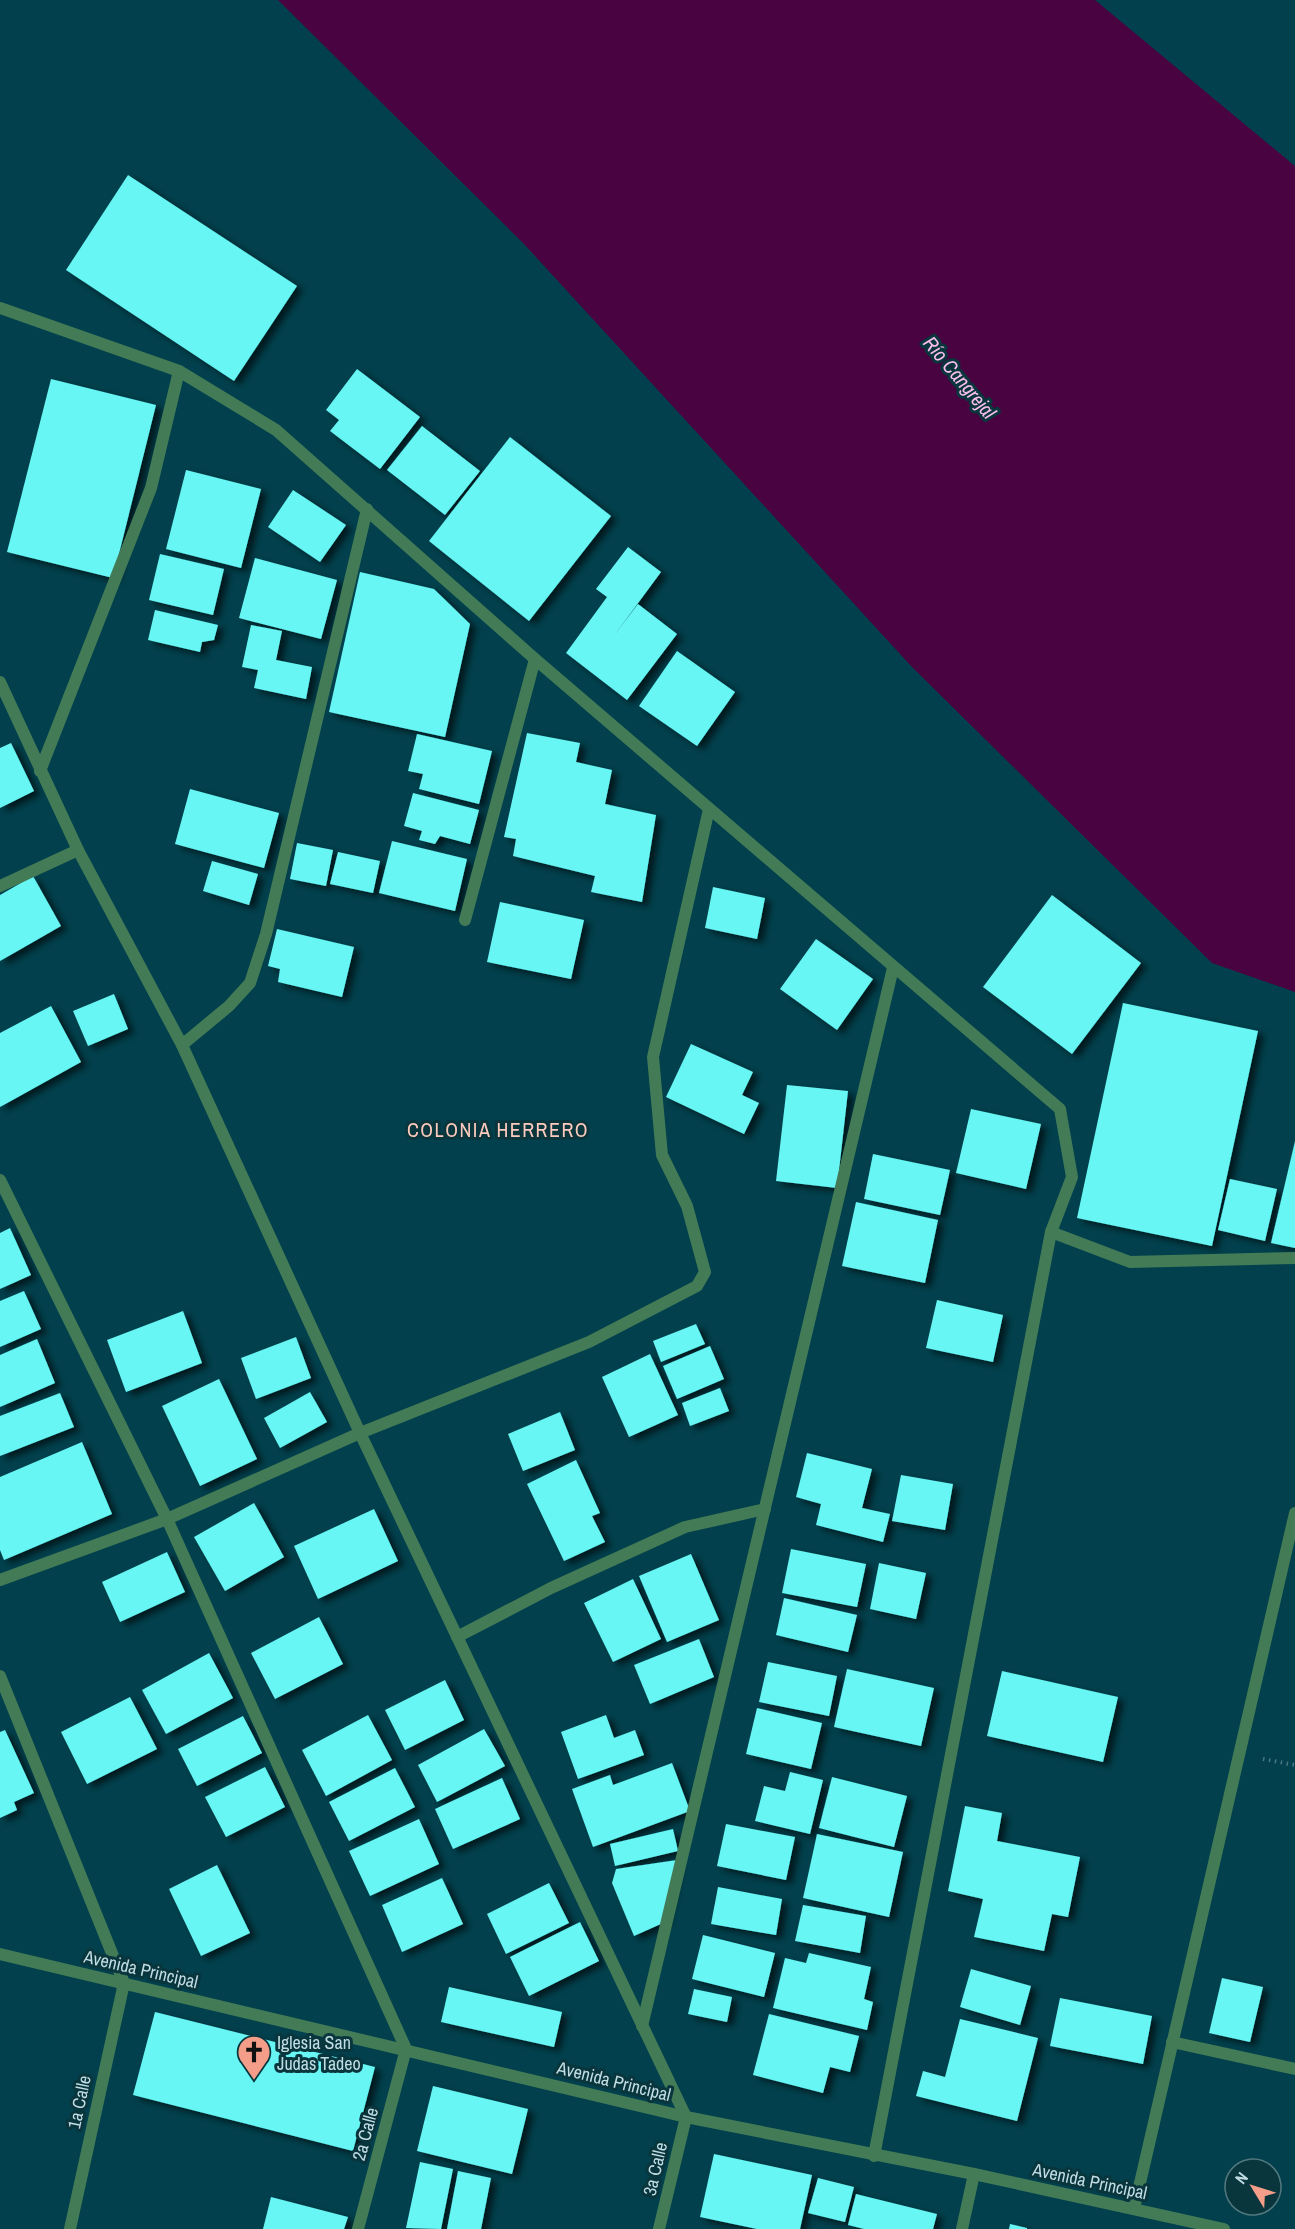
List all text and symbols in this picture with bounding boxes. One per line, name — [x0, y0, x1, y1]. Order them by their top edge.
water label: Río Cangrejal — [917, 330, 1003, 424]
district label: COLONIA HERRERO — [407, 1116, 589, 1143]
street label: Avenida Principal — [81, 1944, 200, 1994]
place label: Iglesia San Judas Tadeo — [277, 2030, 361, 2076]
church icon: Iglesia San Judas Tadeo — [236, 2034, 272, 2081]
street label: Avenida Principal — [554, 2055, 673, 2107]
street label: 1a Calle — [61, 2073, 97, 2131]
street label: 2a Calle — [346, 2105, 384, 2163]
street label: 3a Calle — [637, 2140, 673, 2198]
street label: Avenida Principal — [1030, 2156, 1149, 2205]
north arrow — [1223, 2157, 1283, 2217]
text: N — [1230, 2167, 1253, 2188]

